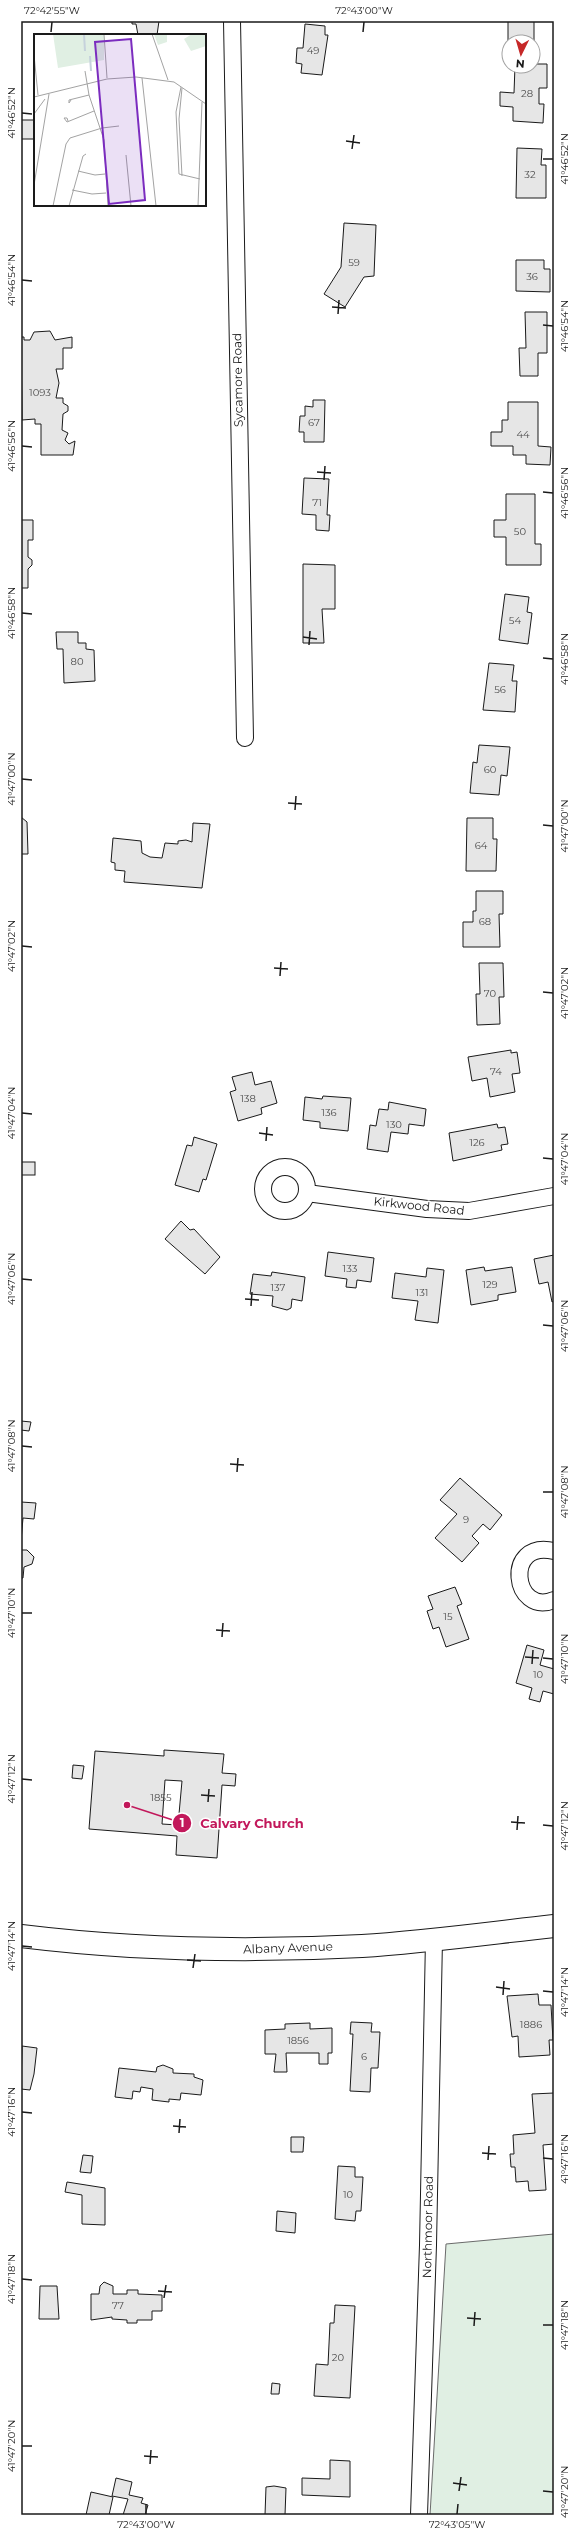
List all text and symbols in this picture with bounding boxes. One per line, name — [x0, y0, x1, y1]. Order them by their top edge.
text: 72°42'55"W — [24, 4, 80, 17]
text: 72°43'00"W — [335, 4, 393, 17]
inset map — [34, 34, 206, 206]
north arrow — [501, 34, 541, 74]
house number: 49 — [307, 44, 319, 57]
text: N — [515, 57, 525, 71]
text: 41°46'52"N — [5, 87, 18, 139]
house number: 28 — [521, 87, 533, 100]
text: 41°46'52"N — [558, 133, 571, 185]
house number: 32 — [524, 168, 536, 181]
text: 41°46'54"N — [5, 254, 18, 306]
house number: 59 — [348, 256, 360, 269]
house number: 36 — [526, 270, 538, 283]
text: 41°46'54"N — [558, 300, 571, 352]
street label: Sycamore Road — [229, 333, 246, 427]
house number: 1093 — [29, 386, 51, 399]
house number: 67 — [308, 416, 320, 429]
text: 41°46'56"N — [5, 420, 18, 472]
house number: 44 — [516, 428, 530, 441]
text: 41°46'56"N — [558, 467, 571, 519]
house number: 71 — [312, 496, 322, 509]
house number: 50 — [514, 525, 527, 538]
text: 41°46'58"N — [5, 587, 18, 639]
house number: 54 — [509, 614, 522, 627]
text: 41°46'58"N — [558, 633, 571, 685]
house number: 80 — [71, 655, 84, 668]
house number: 56 — [494, 683, 506, 696]
text: 41°47'00"N — [5, 752, 18, 806]
house number: 60 — [484, 763, 497, 776]
text: 41°47'00"N — [558, 799, 571, 853]
house number: 64 — [475, 839, 488, 852]
house number: 68 — [479, 915, 491, 928]
text: 41°47'02"N — [5, 920, 18, 972]
text: 41°47'02"N — [558, 967, 571, 1019]
house number: 70 — [484, 987, 497, 1000]
house number: 74 — [490, 1065, 502, 1078]
text: 41°47'04"N — [5, 1087, 18, 1139]
house number: 138 — [240, 1092, 256, 1105]
house number: 136 — [321, 1106, 337, 1119]
house number: 130 — [386, 1118, 402, 1131]
text: 41°47'04"N — [558, 1133, 571, 1185]
house number: 126 — [469, 1136, 485, 1149]
street label: Kirkwood Road — [373, 1193, 465, 1218]
text: 41°47'06"N — [5, 1253, 18, 1305]
house number: 133 — [343, 1262, 358, 1275]
house number: 129 — [482, 1278, 498, 1291]
house number: 137 — [270, 1281, 286, 1294]
house number: 131 — [416, 1286, 428, 1299]
text: 41°47'06"N — [558, 1300, 571, 1352]
text: 41°47'08"N — [5, 1419, 18, 1473]
text: 41°47'08"N — [558, 1465, 571, 1519]
house number: 9 — [463, 1513, 469, 1526]
text: 41°47'10"N — [5, 1588, 18, 1638]
house number: 15 — [443, 1610, 453, 1623]
text: 41°47'10"N — [558, 1634, 571, 1684]
house number: 10 — [533, 1668, 543, 1681]
text: 41°47'12"N — [5, 1754, 18, 1804]
house number: 1855 — [150, 1791, 172, 1804]
text: 41°47'12"N — [558, 1801, 571, 1851]
callout: Calvary Church — [172, 1811, 312, 1836]
text: 1 — [180, 1815, 184, 1830]
text: Calvary Church — [200, 1815, 304, 1831]
text: 41°47'14"N — [5, 1921, 18, 1971]
street label: Albany Avenue — [243, 1938, 333, 1957]
text: 41°47'14"N — [558, 1967, 571, 2017]
house number: 1886 — [520, 2018, 542, 2031]
house number: 1856 — [287, 2034, 309, 2047]
house number: 6 — [361, 2050, 367, 2063]
text: 41°47'16"N — [5, 2087, 18, 2137]
text: 41°47'16"N — [558, 2134, 571, 2184]
street label: Northmoor Road — [419, 2176, 436, 2278]
house number: 10 — [343, 2188, 353, 2201]
text: 41°47'18"N — [5, 2254, 18, 2304]
house number: 77 — [112, 2299, 124, 2312]
text: 41°47'18"N — [558, 2300, 571, 2350]
house number: 20 — [332, 2351, 345, 2364]
text: 41°47'20"N — [5, 2420, 18, 2472]
text: 41°47'20"N — [558, 2466, 571, 2518]
text: 72°43'00"W — [117, 2518, 175, 2531]
text: 72°43'05"W — [429, 2518, 485, 2531]

